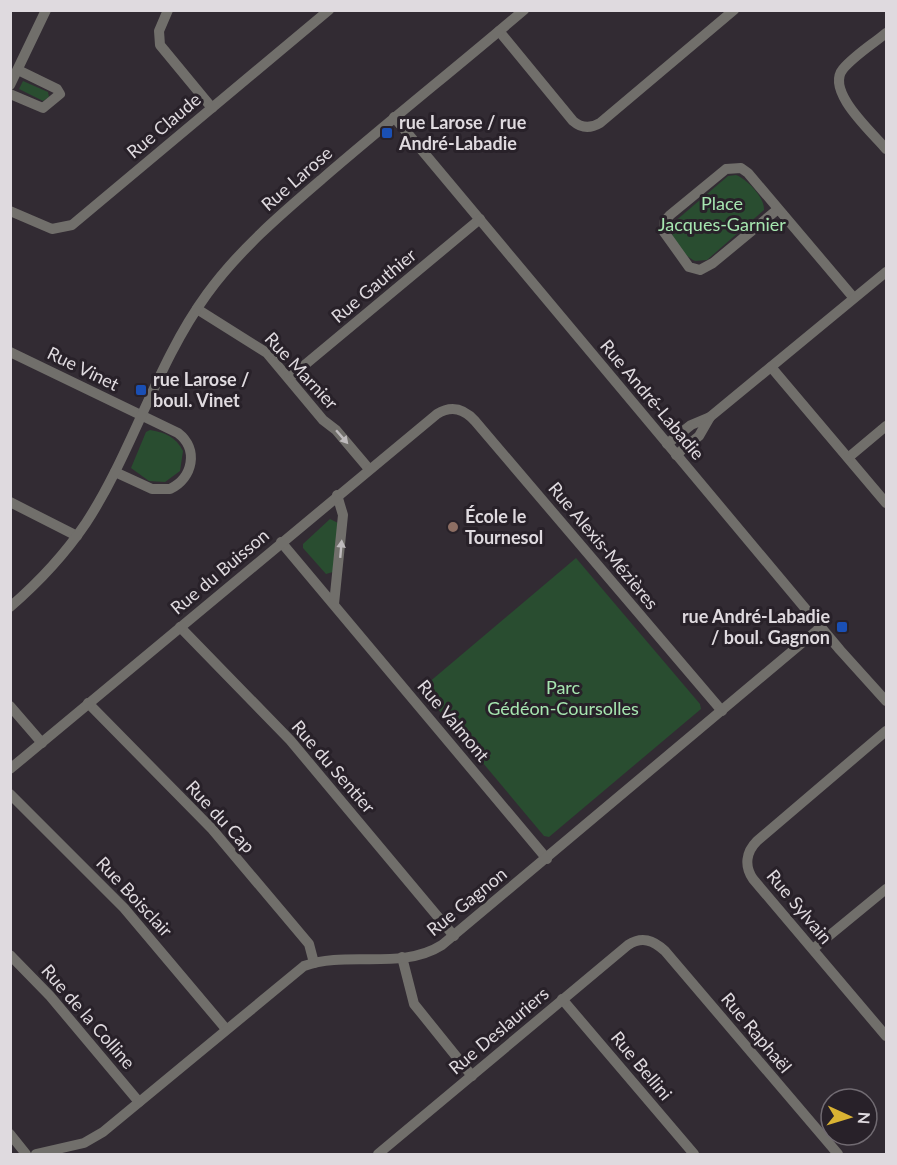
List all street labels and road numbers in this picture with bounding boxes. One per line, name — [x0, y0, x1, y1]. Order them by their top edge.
street label: Rue Claude — [122, 88, 205, 163]
street label: Rue Larose — [256, 141, 336, 215]
street label: Rue Gauthier — [326, 243, 421, 327]
street label: Rue Marnier — [260, 327, 343, 414]
street label: Rue André-Labadie — [596, 335, 709, 464]
street label: Rue Vinet — [44, 341, 123, 395]
street label: Rue Alexis-Mézières — [544, 477, 664, 614]
street label: Rue du Buisson — [166, 524, 273, 619]
street label: Rue Valmont — [413, 675, 495, 766]
street label: Rue du Sentier — [287, 715, 380, 818]
street label: Rue du Cap — [182, 776, 260, 857]
street label: Rue Boisclair — [92, 852, 178, 941]
street label: Rue Gagnon — [422, 862, 511, 940]
street label: Rue Sylvain — [762, 865, 837, 948]
street label: Rue de la Colline — [37, 960, 140, 1073]
street label: Rue Deslauriers — [444, 982, 553, 1078]
street label: Rue Raphaël — [717, 988, 797, 1077]
street label: Rue Bellini — [607, 1026, 677, 1104]

